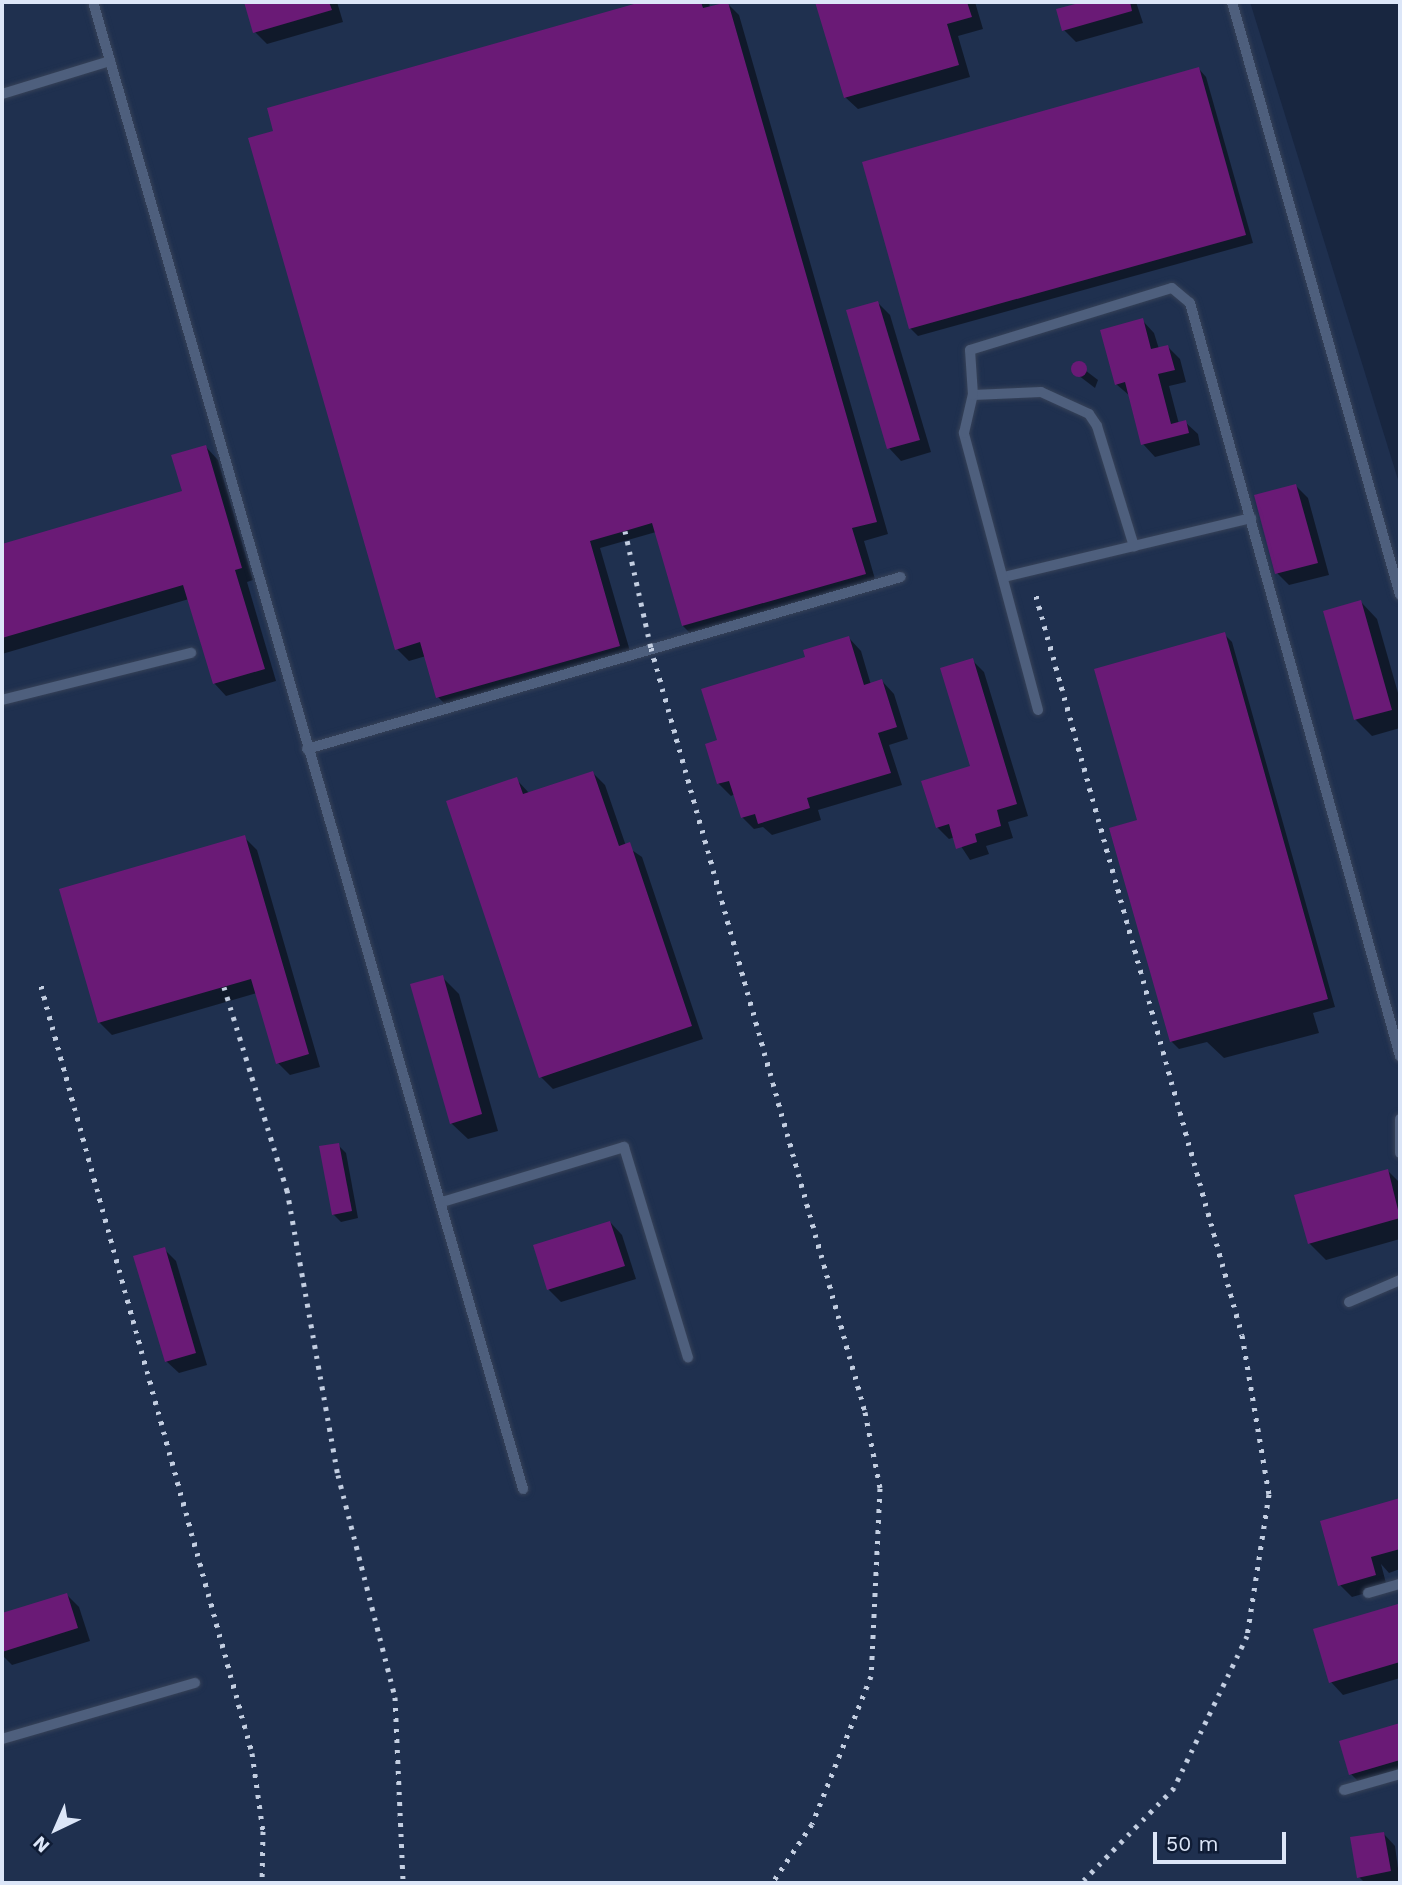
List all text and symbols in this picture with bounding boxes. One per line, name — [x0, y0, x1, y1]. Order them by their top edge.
north arrow — [21, 1794, 91, 1864]
scale bar — [1157, 1818, 1290, 1862]
text: N — [28, 1831, 54, 1858]
text: 50 m — [1166, 1831, 1218, 1856]

